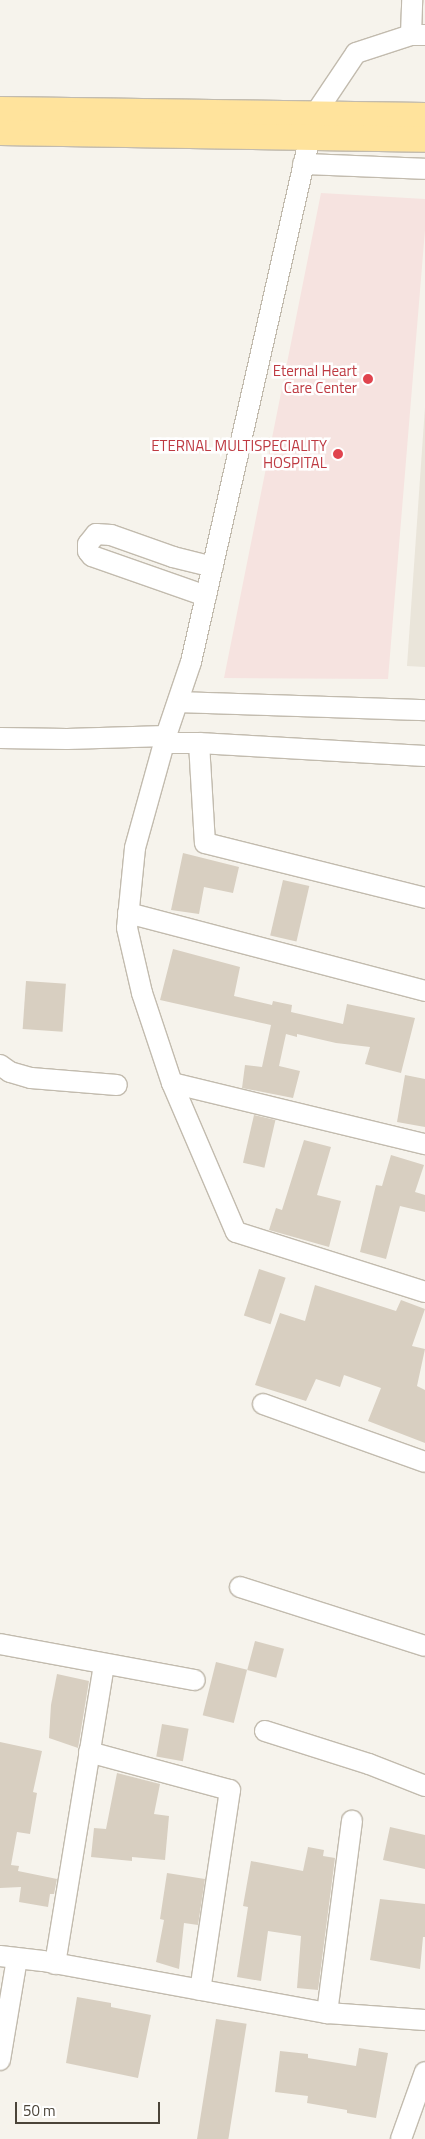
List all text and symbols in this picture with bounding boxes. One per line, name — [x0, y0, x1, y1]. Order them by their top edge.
place label: Eternal Heart Care Center — [273, 361, 357, 396]
marker: Eternal Heart Care Center — [361, 372, 375, 386]
place label: ETERNAL MULTISPECIALITY HOSPITAL — [151, 436, 327, 471]
marker: ETERNAL MULTISPECIALITY HOSPITAL — [331, 447, 345, 461]
scale bar — [18, 2092, 162, 2124]
text: 50 m — [23, 2099, 56, 2122]

